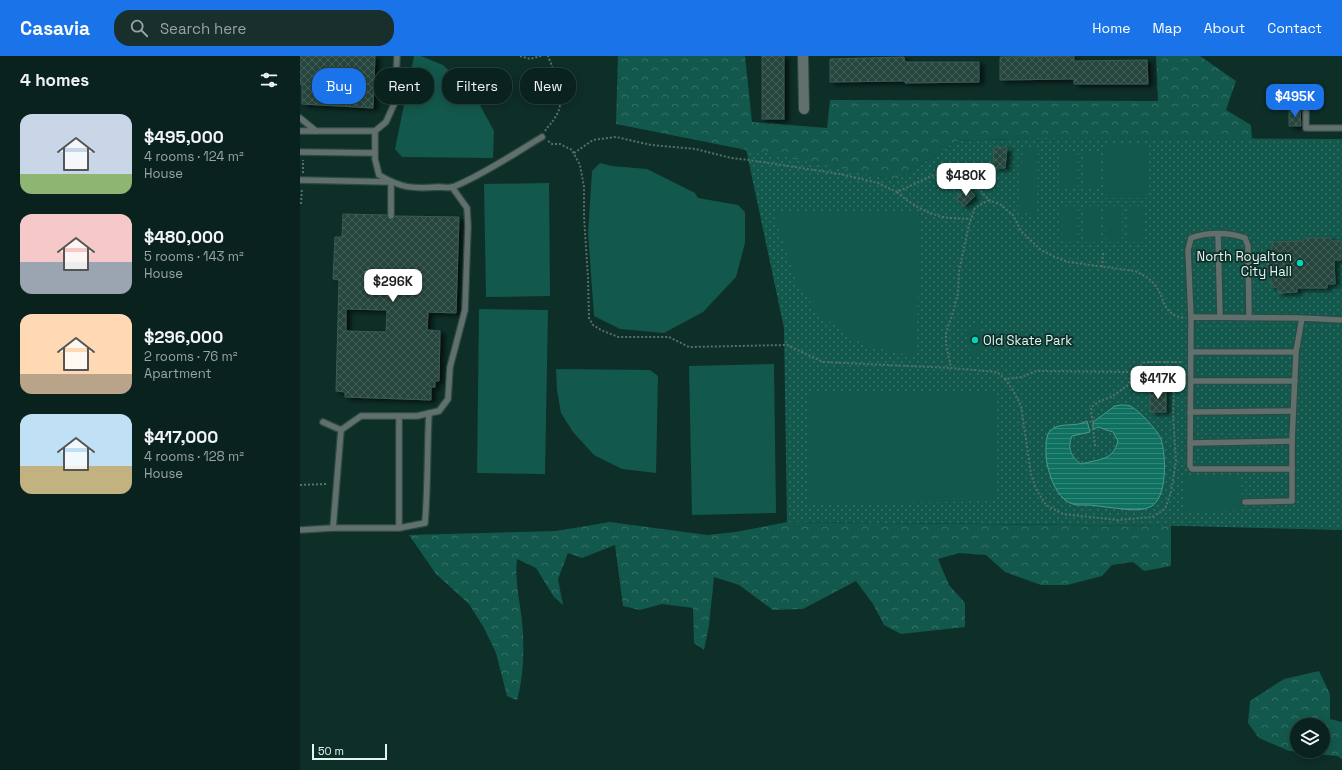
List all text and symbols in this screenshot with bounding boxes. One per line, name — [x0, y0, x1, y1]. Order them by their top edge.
search box — [114, 10, 394, 46]
text: Casavia — [20, 16, 90, 41]
icon: search — [128, 17, 150, 39]
text: Search here — [160, 19, 246, 38]
text: Home — [1092, 19, 1130, 37]
text: Map — [1152, 19, 1182, 37]
text: About — [1204, 19, 1245, 37]
text: Contact — [1267, 19, 1322, 37]
chip: Buy — [312, 68, 366, 104]
chip: Rent — [374, 68, 434, 104]
chip: Filters — [442, 68, 512, 104]
chip: New — [520, 68, 576, 104]
text: 4 homes — [20, 69, 89, 91]
icon: filters — [258, 69, 280, 91]
pin: $495K — [1267, 84, 1323, 118]
text: $495K — [1275, 88, 1315, 105]
text: $495,000 — [144, 126, 224, 148]
icon: home — [52, 130, 100, 178]
text: 4 rooms · 124 m² — [144, 148, 244, 165]
pin: $480K — [938, 163, 994, 197]
text: House — [144, 165, 183, 182]
text: $480K — [946, 167, 986, 184]
text: $480,000 — [144, 226, 224, 248]
icon: home — [52, 230, 100, 278]
text: 5 rooms · 143 m² — [144, 248, 244, 265]
place label: North Royalton City Hall — [1197, 248, 1292, 280]
marker: North Royalton City Hall — [1295, 258, 1305, 268]
text: House — [144, 265, 183, 282]
pin: $296K — [365, 269, 421, 303]
text: $296K — [373, 273, 413, 290]
text: $296,000 — [144, 326, 223, 348]
icon: home — [52, 330, 100, 378]
place label: Old Skate Park — [983, 332, 1072, 349]
marker: Old Skate Park — [970, 335, 980, 345]
text: 2 rooms · 76 m² — [144, 348, 238, 365]
text: Apartment — [144, 365, 212, 382]
pin: $417K — [1130, 366, 1186, 400]
text: $417K — [1140, 370, 1176, 387]
text: $417,000 — [144, 426, 218, 448]
icon: home — [52, 430, 100, 478]
text: 4 rooms · 128 m² — [144, 448, 244, 465]
text: House — [144, 465, 183, 482]
map controls — [1290, 718, 1330, 758]
button: layers — [1290, 718, 1330, 758]
scale bar — [312, 742, 387, 761]
text: 50 m — [318, 744, 344, 758]

